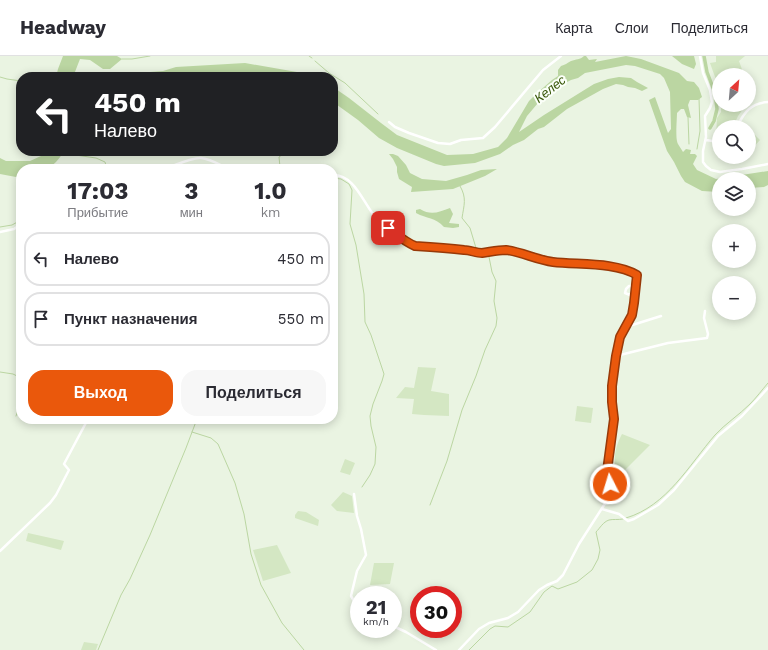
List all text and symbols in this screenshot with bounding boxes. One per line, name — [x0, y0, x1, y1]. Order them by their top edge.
text: Headway — [20, 16, 106, 39]
text: Карта — [555, 20, 593, 36]
text: Слои — [615, 20, 649, 36]
text: Поделиться — [671, 20, 748, 36]
north arrow — [712, 68, 756, 112]
map controls — [712, 68, 756, 320]
water label: Келес — [531, 72, 569, 106]
text: 450 m — [94, 86, 181, 119]
icon: left — [28, 88, 80, 140]
text: Налево — [94, 120, 157, 141]
button: search — [712, 120, 756, 164]
button: layers — [712, 172, 756, 216]
text: 17:03 — [67, 177, 128, 205]
text: 3 — [184, 177, 198, 205]
text: 1.0 — [254, 177, 287, 205]
text: Прибытие — [67, 205, 128, 220]
text: мин — [180, 205, 203, 220]
text: km — [261, 205, 280, 220]
pin — [371, 211, 405, 245]
icon: arrive — [377, 217, 399, 239]
button: + — [712, 224, 756, 268]
icon: left — [30, 248, 52, 270]
text: Налево — [64, 250, 119, 268]
text: 450 m — [277, 250, 324, 268]
button: − — [712, 276, 756, 320]
icon: arrive — [30, 308, 52, 330]
text: Пункт назначения — [64, 310, 197, 328]
text: 550 m — [278, 310, 324, 328]
button: Выход — [28, 370, 173, 416]
button: Поделиться — [181, 370, 326, 416]
position arrow — [589, 463, 631, 505]
speed limit sign: 30 — [410, 586, 462, 638]
text: 21 — [366, 595, 386, 619]
text: km/h — [363, 616, 389, 627]

